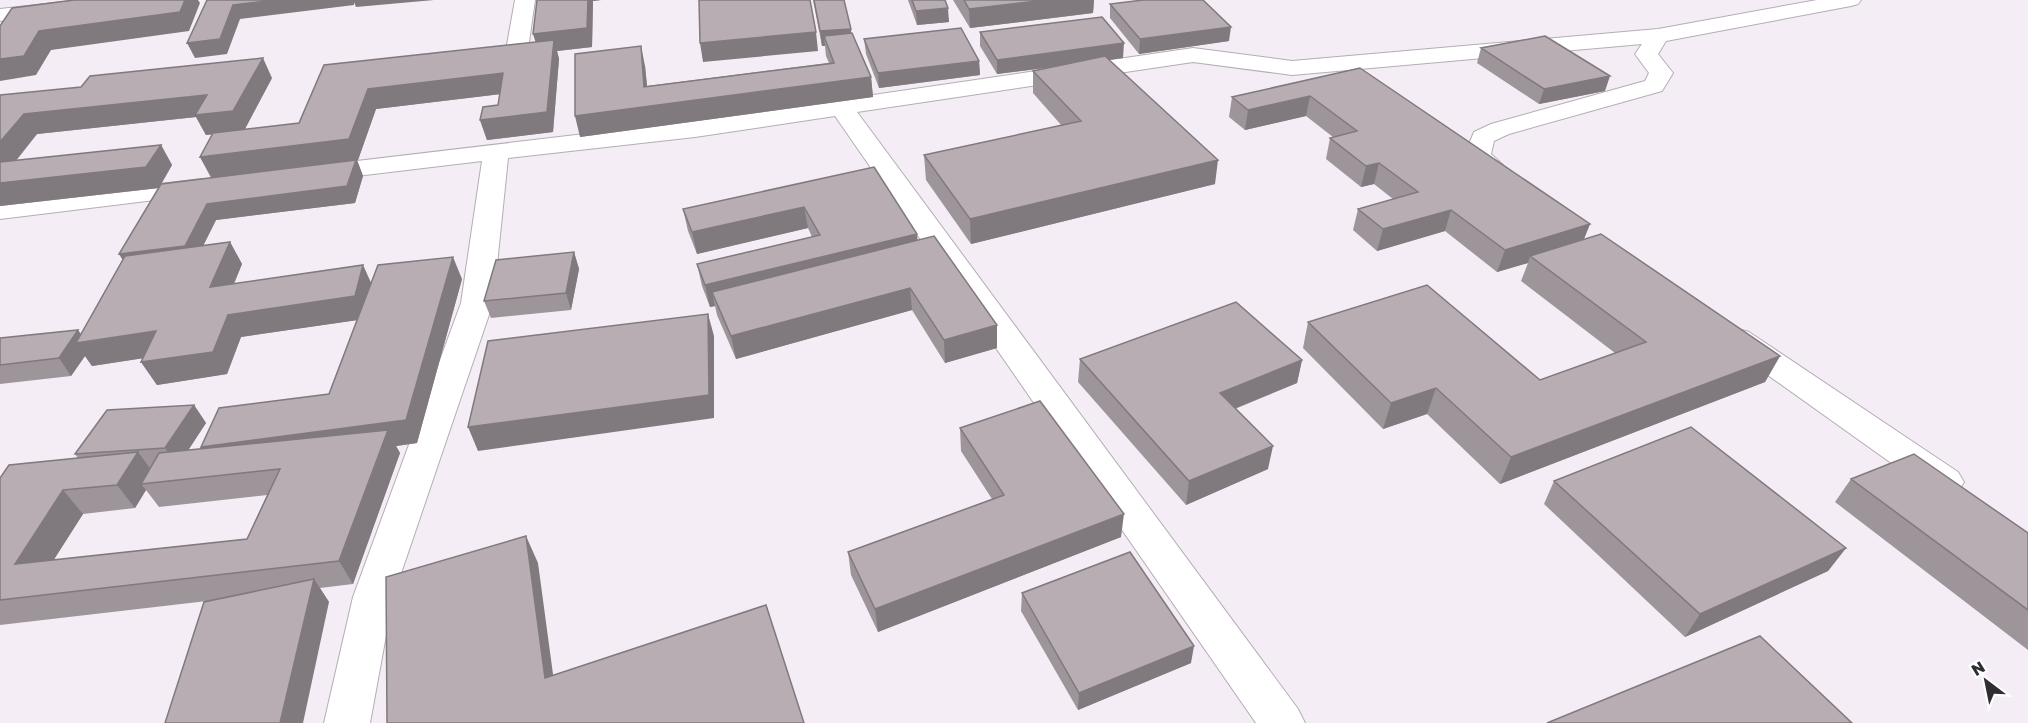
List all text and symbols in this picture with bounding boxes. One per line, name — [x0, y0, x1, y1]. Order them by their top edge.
north arrow — [1956, 651, 2016, 711]
text: N — [1968, 657, 1989, 680]

